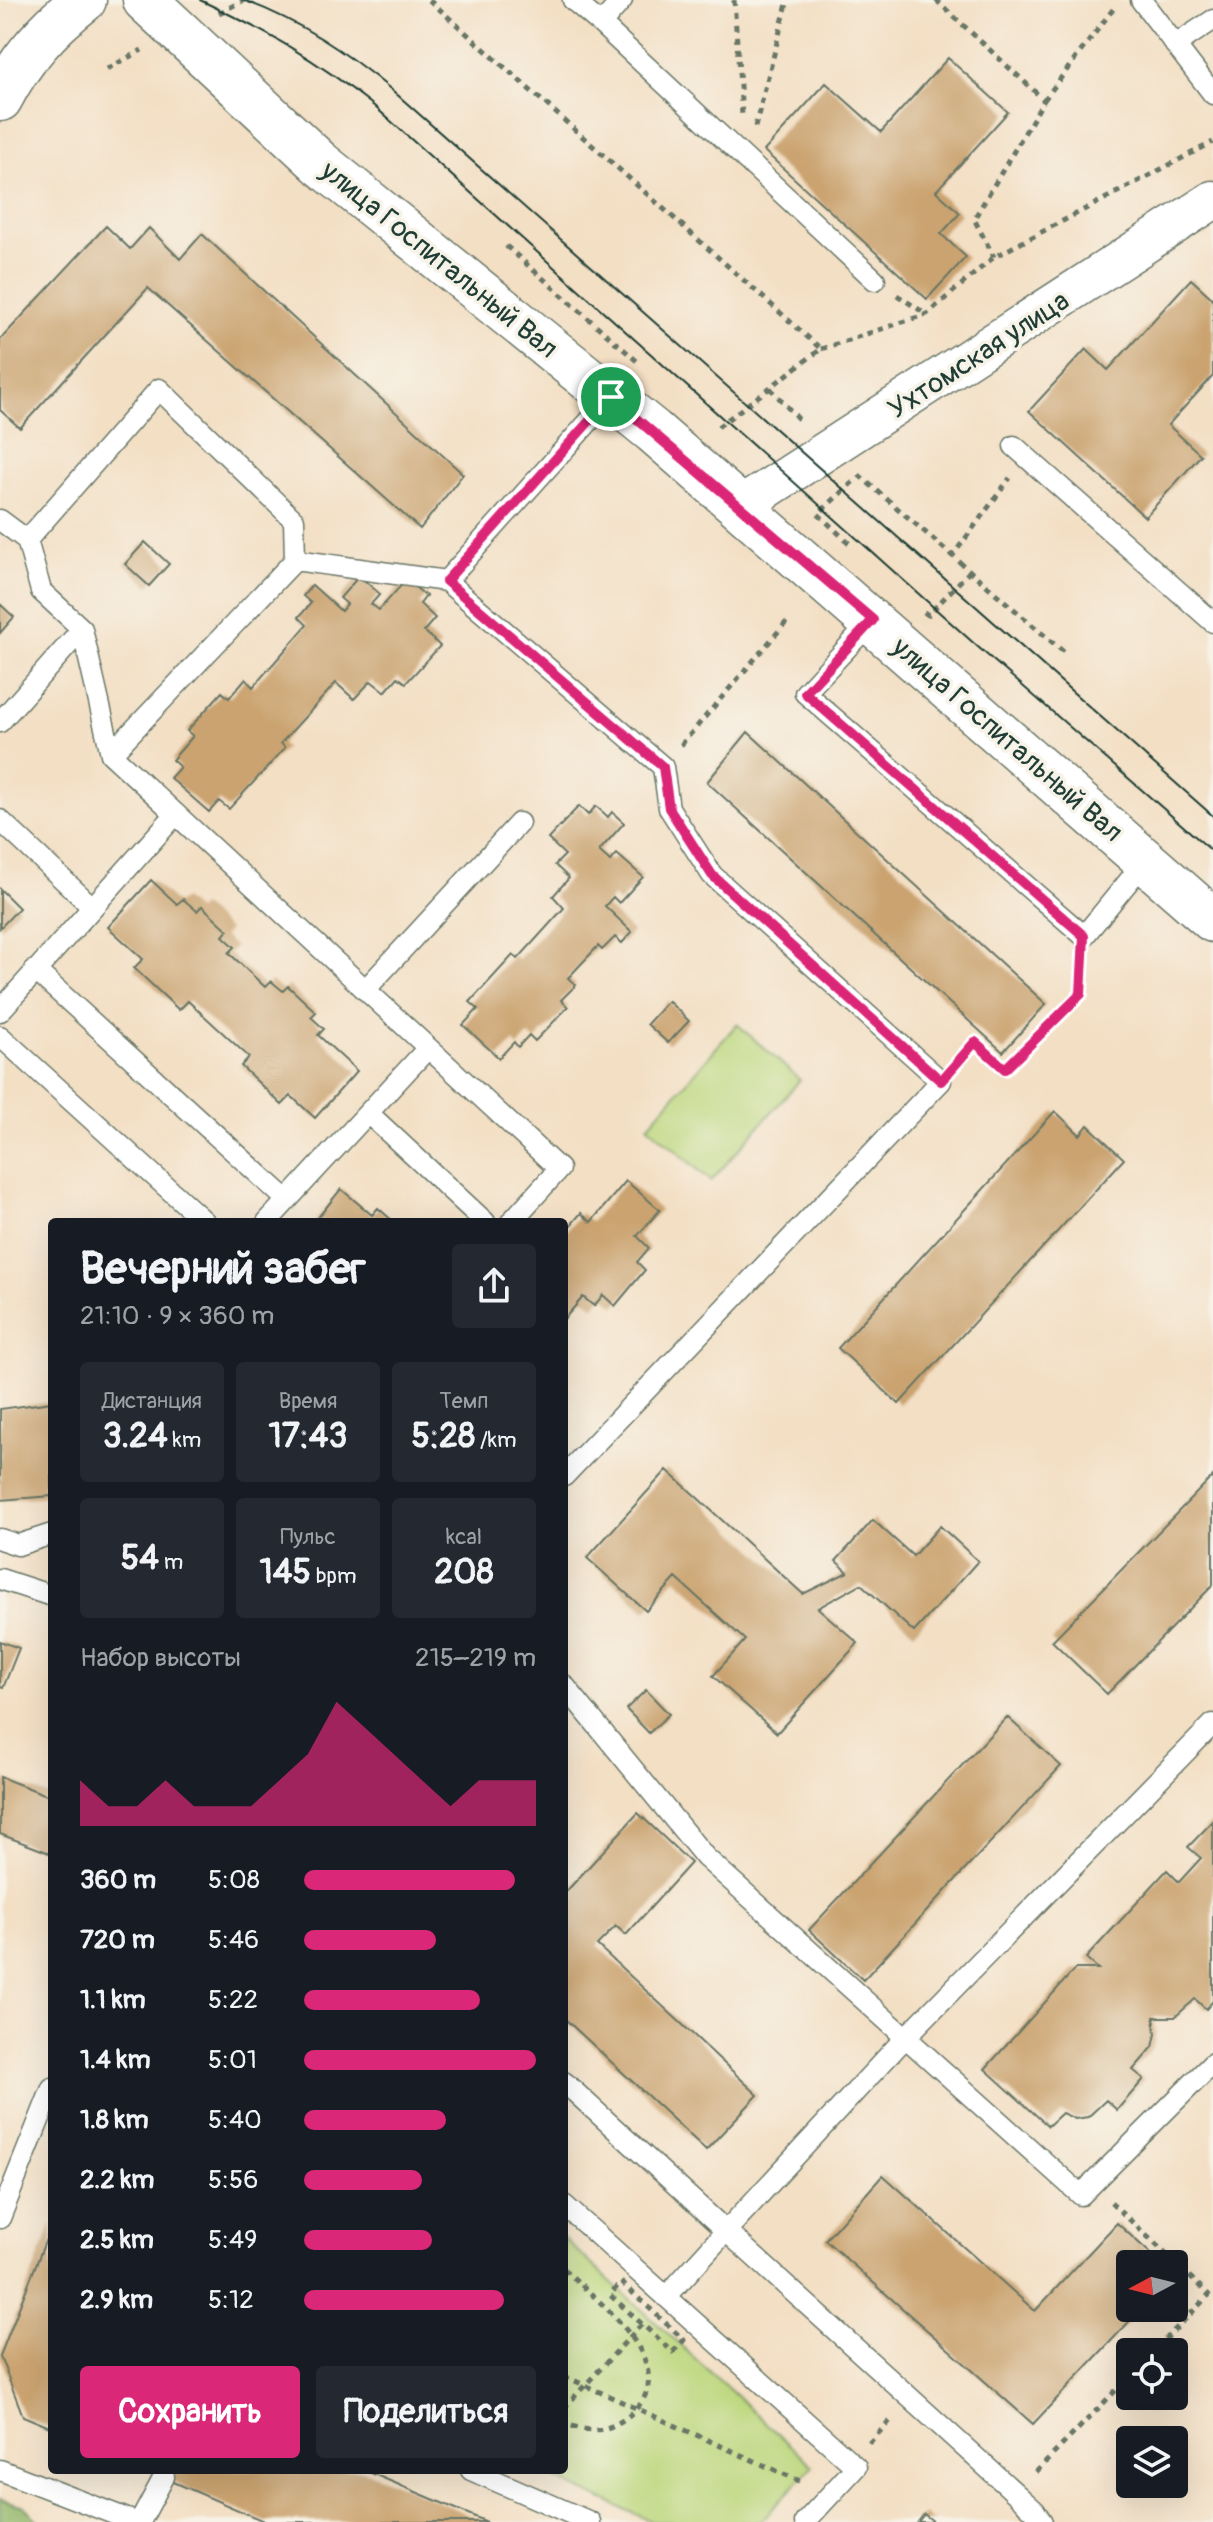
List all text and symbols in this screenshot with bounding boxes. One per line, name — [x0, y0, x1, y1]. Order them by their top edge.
street label: улица Госпитальный Вал — [313, 153, 565, 367]
street label: Ухтомская улица — [882, 284, 1076, 427]
pin — [577, 363, 645, 431]
icon: arrive — [589, 375, 633, 419]
street label: улица Госпитальный Вал — [883, 630, 1130, 850]
text: Вечерний забег — [80, 1242, 366, 1297]
button: share — [452, 1244, 536, 1328]
text: 21:10 · 9 × 360 m — [80, 1300, 274, 1332]
text: Дистанция — [102, 1387, 202, 1415]
text: Время — [279, 1387, 337, 1415]
text: Темп — [440, 1387, 488, 1415]
text: 3.24 — [103, 1415, 168, 1458]
text: 17:43 — [268, 1415, 348, 1458]
text: 5:28 — [411, 1415, 475, 1458]
text: km — [168, 1426, 201, 1454]
text: /km — [475, 1426, 517, 1454]
text: Пульс — [280, 1523, 336, 1551]
text: kcal — [446, 1523, 482, 1551]
text: 54 — [121, 1537, 159, 1580]
text: m — [159, 1548, 183, 1576]
text: 145 — [260, 1551, 311, 1594]
text: 208 — [434, 1551, 494, 1594]
text: bpm — [311, 1562, 356, 1590]
text: Набор высоты — [80, 1642, 241, 1674]
text: 215–219 m — [415, 1642, 536, 1674]
text: 360 m — [80, 1864, 156, 1896]
text: 5:08 — [208, 1864, 260, 1896]
text: 720 m — [80, 1924, 155, 1956]
text: 5:46 — [208, 1924, 259, 1956]
text: 1.1 km — [80, 1984, 146, 2016]
text: 5:22 — [208, 1984, 258, 2016]
text: 1.4 km — [80, 2044, 151, 2076]
text: 5:01 — [208, 2044, 257, 2076]
text: 1.8 km — [80, 2104, 149, 2136]
text: 5:40 — [208, 2104, 262, 2136]
text: 2.2 km — [80, 2164, 154, 2196]
text: 5:56 — [208, 2164, 258, 2196]
text: 2.5 km — [80, 2224, 154, 2256]
text: 5:49 — [208, 2224, 258, 2256]
north arrow — [1116, 2250, 1188, 2322]
map controls — [1116, 2250, 1188, 2498]
text: 2.9 km — [80, 2284, 153, 2316]
text: 5:12 — [208, 2284, 254, 2316]
button: locate — [1116, 2338, 1188, 2410]
button: Сохранить — [80, 2366, 300, 2458]
button: Поделиться — [316, 2366, 536, 2458]
button: layers — [1116, 2426, 1188, 2498]

